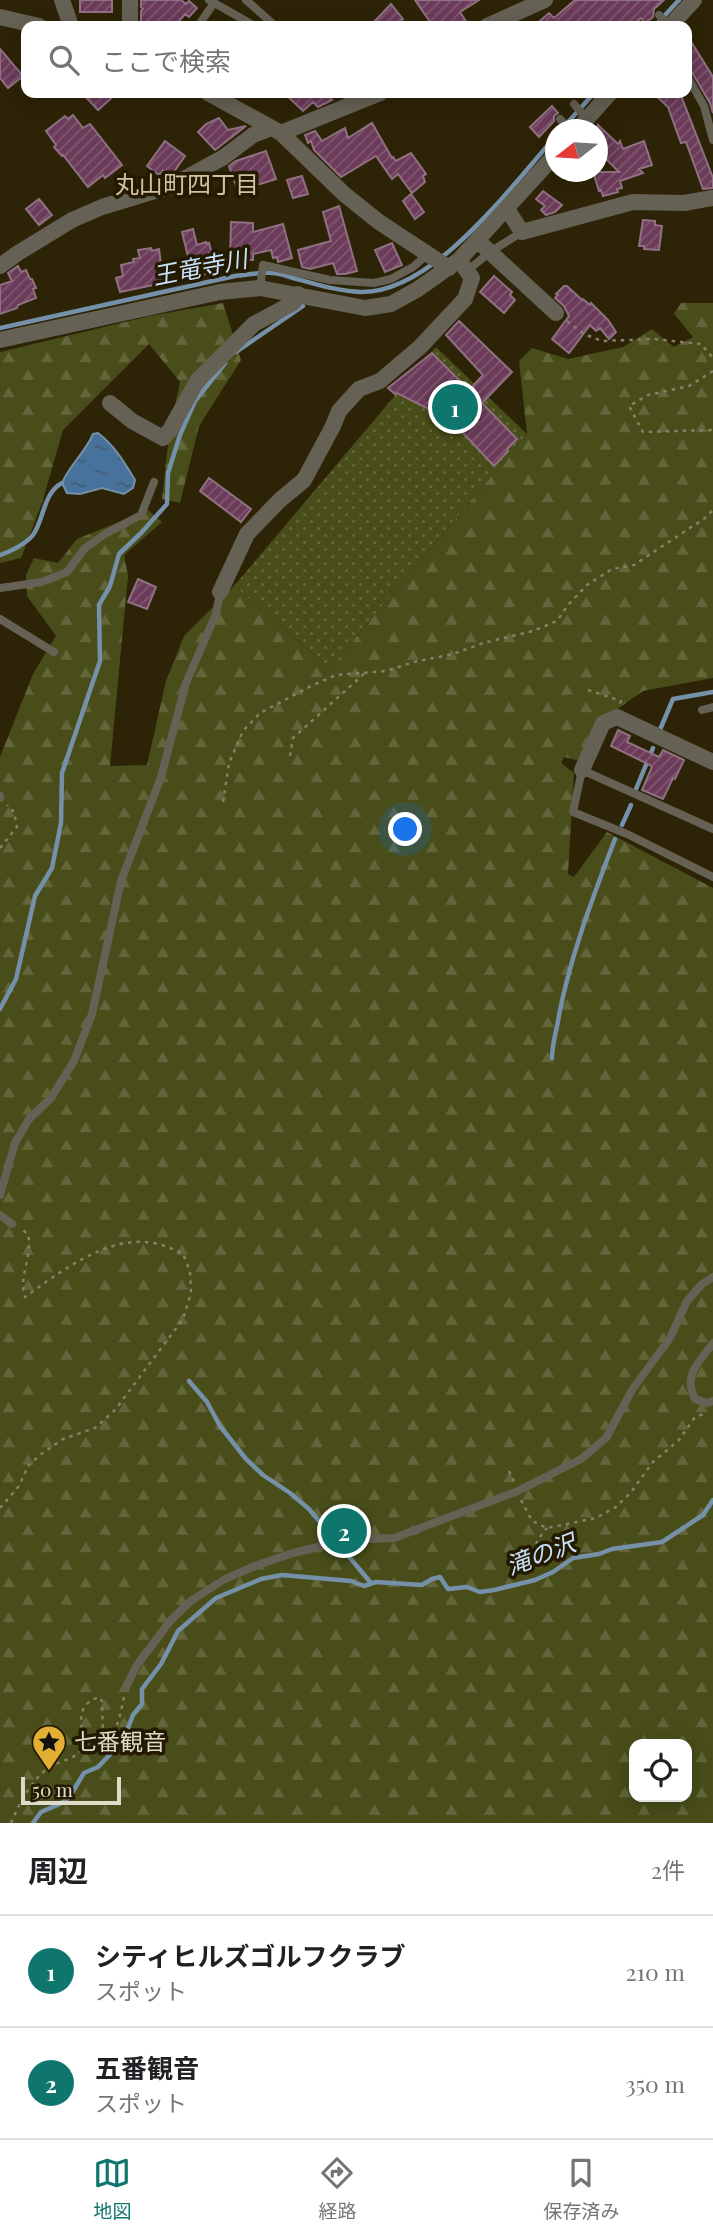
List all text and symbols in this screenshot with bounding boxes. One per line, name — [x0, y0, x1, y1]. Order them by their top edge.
search box — [21, 21, 692, 98]
icon: search — [45, 41, 83, 79]
text: ここで検索 — [101, 43, 231, 78]
north arrow — [545, 119, 608, 182]
district label: 丸山町四丁目 — [115, 167, 259, 199]
water label: 王竜寺川 — [149, 241, 253, 291]
pin: 1 — [432, 381, 478, 433]
your location — [388, 812, 422, 846]
pin: 2 — [321, 1505, 367, 1557]
water label: 滝の沢 — [501, 1524, 582, 1581]
place icon: 七番観音 — [30, 1723, 68, 1772]
place label: 七番観音 — [74, 1725, 166, 1756]
map controls — [629, 1739, 692, 1802]
button: locate — [629, 1739, 692, 1802]
scale bar — [21, 1774, 121, 1806]
text: 50 m — [32, 1776, 73, 1802]
text: 周辺 — [28, 1850, 88, 1890]
text: 2件 — [651, 1854, 685, 1885]
text: シティヒルズゴルフクラブ — [95, 1938, 405, 1973]
text: 1 — [47, 1956, 55, 1987]
text: 210 m — [626, 1956, 685, 1987]
text: スポット — [95, 1975, 187, 2006]
text: 五番観音 — [95, 2050, 199, 2085]
text: 2 — [45, 2068, 57, 2099]
text: 350 m — [625, 2068, 685, 2099]
text: スポット — [95, 2087, 187, 2118]
tab: 地図 — [93, 2154, 132, 2223]
tab: 経路 — [318, 2154, 357, 2223]
tab: 保存済み — [543, 2154, 620, 2223]

